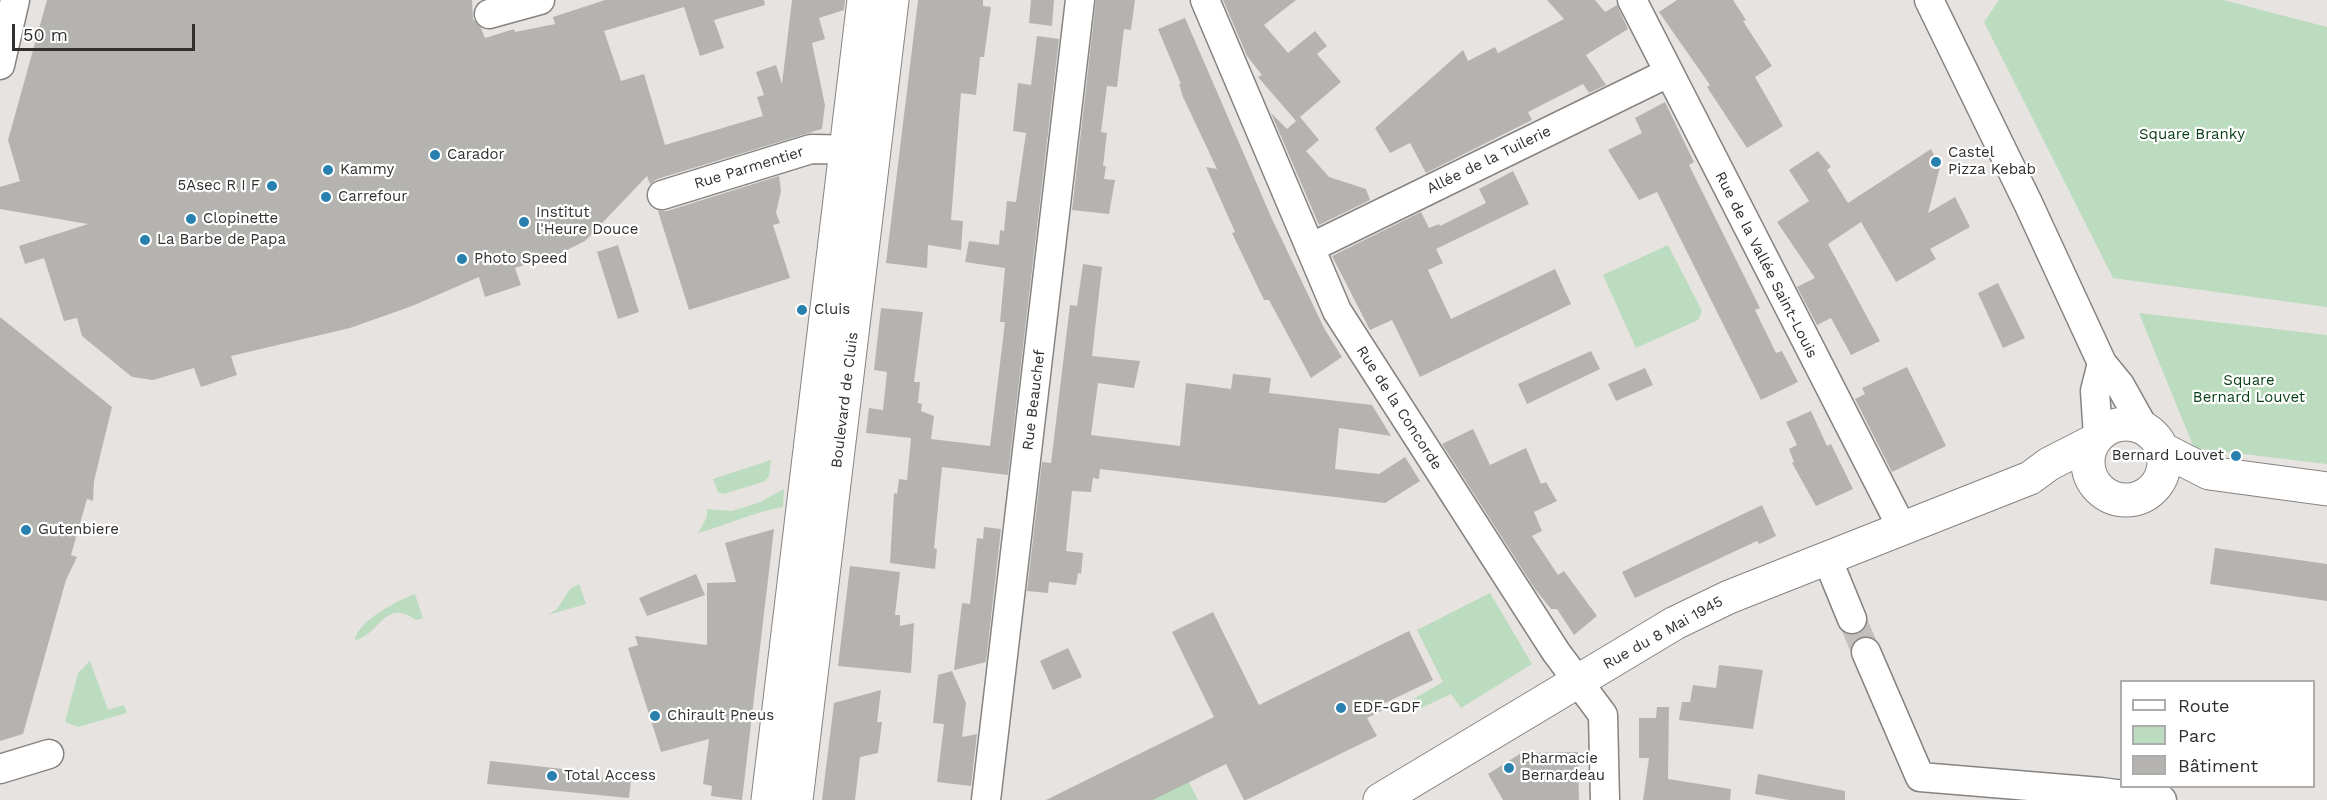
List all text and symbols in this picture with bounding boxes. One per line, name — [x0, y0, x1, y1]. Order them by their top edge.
scale bar — [15, 12, 198, 50]
text: 50 m — [23, 24, 68, 45]
street label: Allée de la Tuilerie — [1424, 122, 1554, 198]
park label: Square Branky — [2139, 126, 2245, 144]
street label: Rue Parmentier — [692, 143, 806, 193]
place label: Castel Pizza Kebab — [1948, 144, 2036, 179]
place label: Carador — [447, 146, 505, 164]
marker: Carador — [428, 148, 442, 162]
marker: Castel Pizza Kebab — [1929, 155, 1943, 169]
place label: Kammy — [340, 161, 394, 179]
marker: Kammy — [321, 163, 335, 177]
street label: Rue de la Vallée Saint-Louis — [1711, 169, 1821, 361]
place label: 5Asec R I F — [178, 177, 260, 195]
marker: 5Asec R I F — [265, 179, 279, 193]
place label: Carrefour — [338, 188, 407, 206]
marker: Carrefour — [319, 190, 333, 204]
place label: Institut l'Heure Douce — [536, 204, 638, 239]
place label: Clopinette — [203, 210, 278, 228]
marker: Clopinette — [184, 212, 198, 226]
marker: Institut l'Heure Douce — [517, 215, 531, 229]
place label: La Barbe de Papa — [157, 231, 286, 249]
marker: La Barbe de Papa — [138, 233, 152, 247]
place label: Photo Speed — [474, 250, 567, 268]
marker: Photo Speed — [455, 252, 469, 266]
place label: Cluis — [814, 301, 850, 319]
marker: Cluis — [795, 303, 809, 317]
street label: Boulevard de Cluis — [828, 331, 862, 469]
street label: Rue de la Concorde — [1352, 343, 1446, 473]
street label: Rue Beauchef — [1019, 349, 1049, 451]
park label: Square Bernard Louvet — [2193, 372, 2305, 407]
place label: Bernard Louvet — [2112, 447, 2224, 465]
marker: Bernard Louvet — [2229, 449, 2243, 463]
place label: Gutenbiere — [38, 521, 119, 539]
marker: Gutenbiere — [19, 523, 33, 537]
street label: Rue du 8 Mai 1945 — [1600, 593, 1726, 673]
legend — [2120, 680, 2315, 788]
text: Route — [2178, 695, 2230, 716]
place label: EDF-GDF — [1353, 699, 1420, 717]
marker: EDF-GDF — [1334, 701, 1348, 715]
place label: Chirault Pneus — [667, 707, 774, 725]
marker: Chirault Pneus — [648, 709, 662, 723]
text: Parc — [2178, 725, 2216, 746]
place label: Pharmacie Bernardeau — [1521, 750, 1605, 785]
text: Bâtiment — [2178, 755, 2258, 776]
marker: Pharmacie Bernardeau — [1502, 761, 1516, 775]
place label: Total Access — [564, 767, 656, 785]
marker: Total Access — [545, 769, 559, 783]

